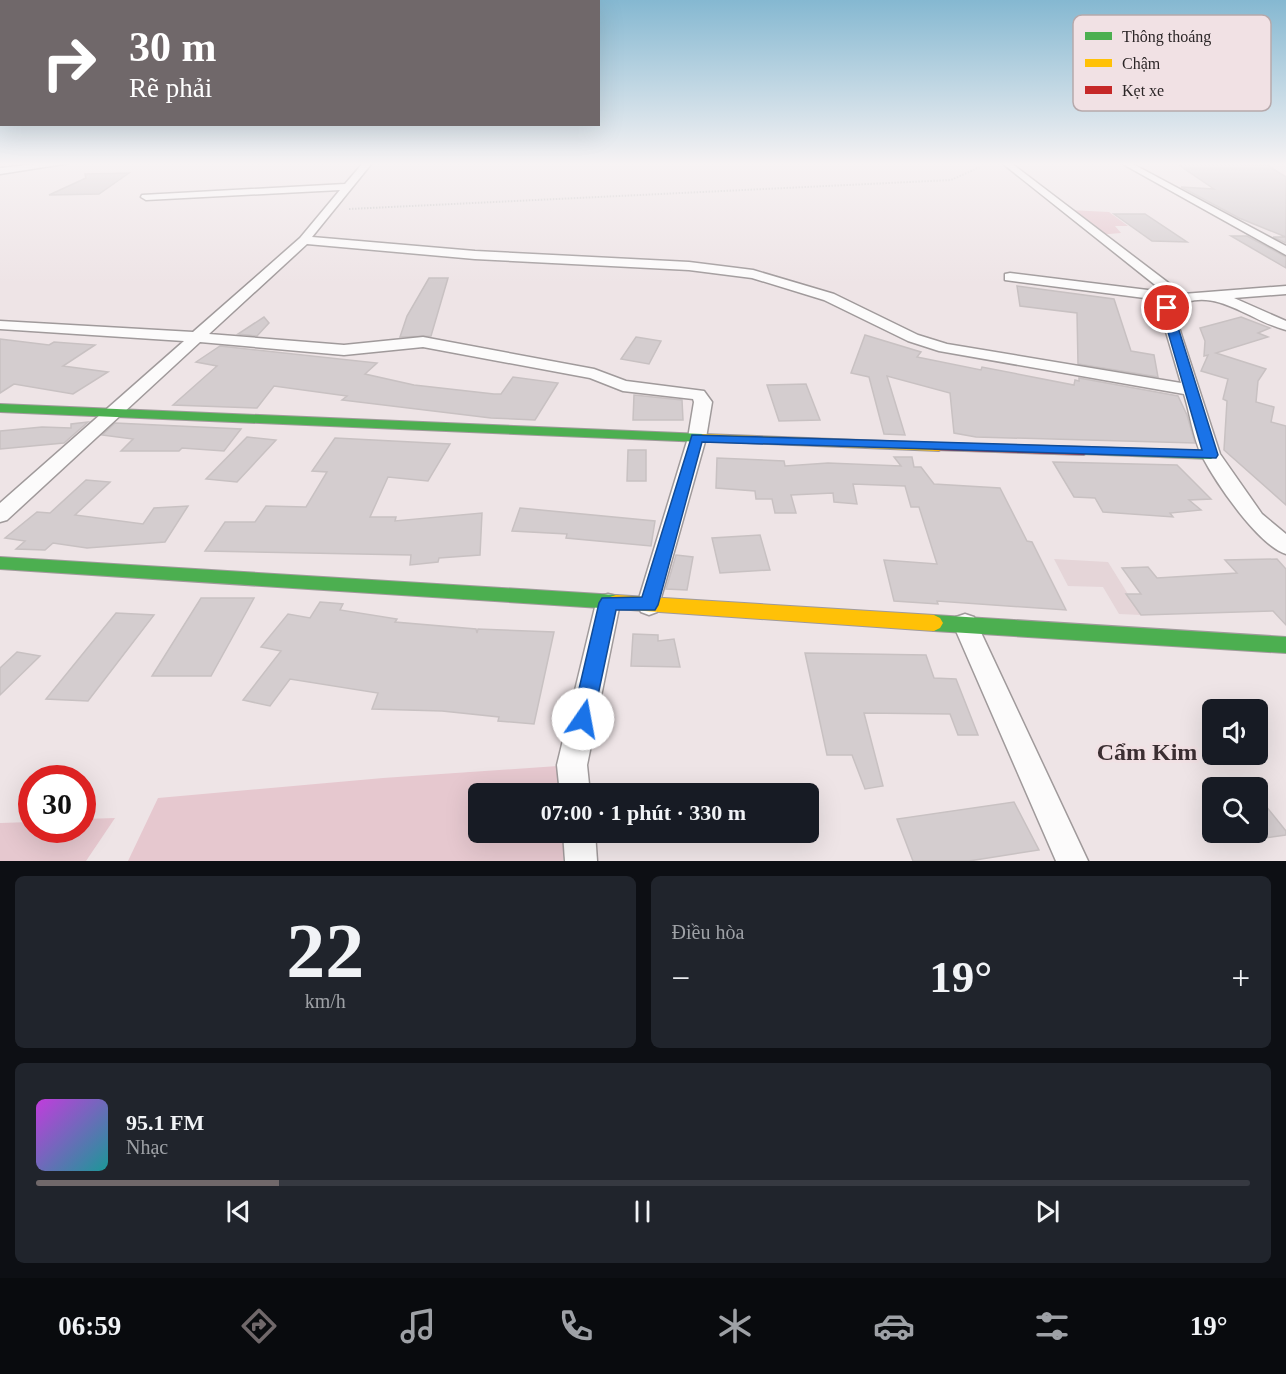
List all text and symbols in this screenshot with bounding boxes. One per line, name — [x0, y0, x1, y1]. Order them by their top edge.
legend — [1073, 15, 1271, 111]
icon: right — [30, 24, 108, 102]
text: 30 m — [129, 24, 217, 70]
text: Thông thoáng — [1122, 28, 1211, 46]
text: Chậm — [1122, 55, 1161, 72]
text: Rẽ phải — [129, 73, 212, 103]
text: Kẹt xe — [1122, 82, 1164, 99]
pin — [1141, 282, 1192, 333]
icon: arrive — [1150, 291, 1183, 324]
position arrow — [551, 687, 615, 751]
map controls — [1202, 699, 1268, 843]
button: sound — [1202, 699, 1268, 765]
district label: Cẩm Kim — [1097, 739, 1197, 765]
speed limit sign: 30 — [18, 765, 96, 843]
button: search — [1202, 777, 1268, 843]
text: 07:00 · 1 phút · 330 m — [541, 800, 746, 825]
text: 22 — [286, 907, 364, 994]
text: Điều hòa — [672, 921, 744, 943]
text: 19° — [929, 952, 992, 1002]
text: − — [672, 960, 690, 996]
text: + — [1231, 960, 1250, 996]
text: km/h — [305, 990, 346, 1012]
text: 95.1 FM — [126, 1110, 204, 1135]
text: Nhạc — [126, 1136, 168, 1158]
icon: previous — [222, 1195, 255, 1228]
icon: pause — [626, 1195, 659, 1228]
icon: next — [1031, 1195, 1064, 1228]
icon: directions — [238, 1305, 280, 1347]
icon: music — [397, 1305, 439, 1347]
icon: phone — [555, 1305, 597, 1347]
icon: climate — [714, 1305, 756, 1347]
icon: car — [873, 1305, 915, 1347]
icon: filters — [1031, 1305, 1073, 1347]
text: 06:59 — [58, 1311, 121, 1341]
text: 19° — [1190, 1311, 1228, 1341]

